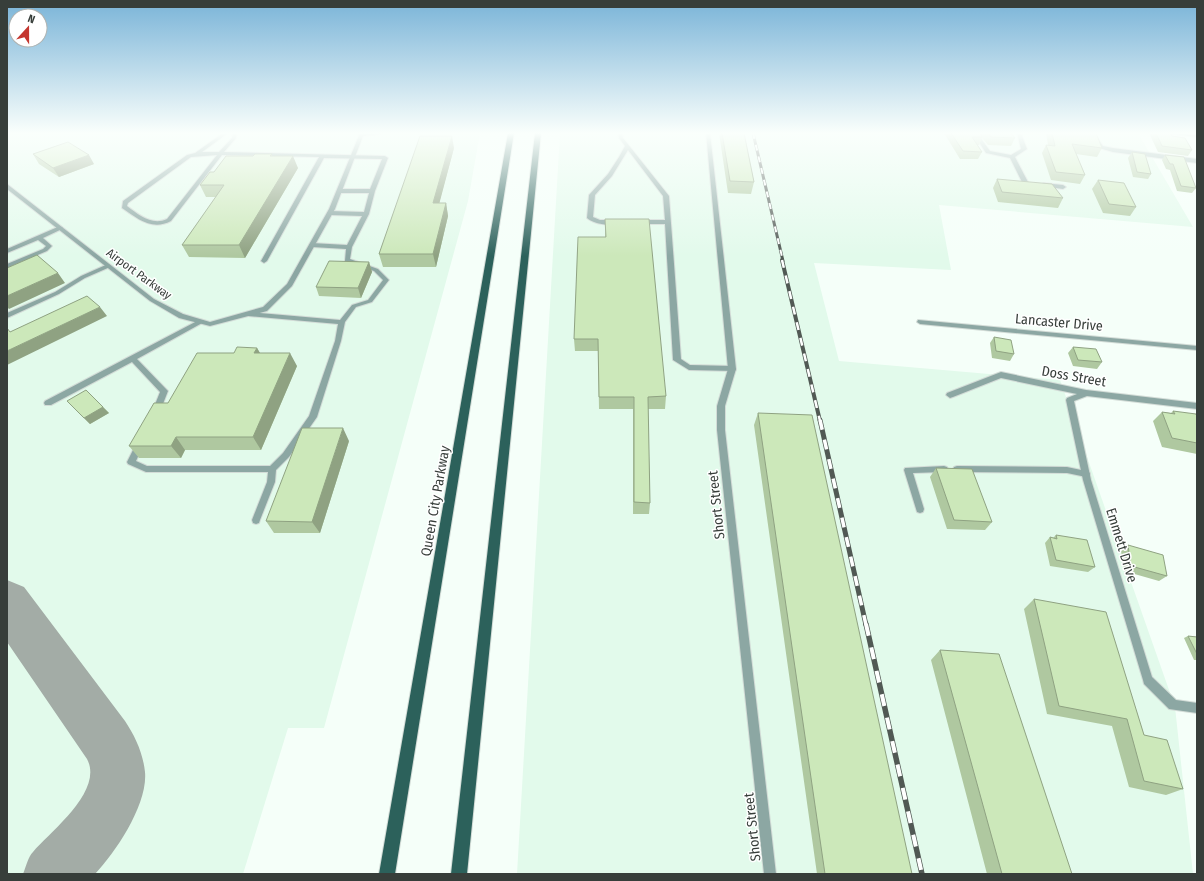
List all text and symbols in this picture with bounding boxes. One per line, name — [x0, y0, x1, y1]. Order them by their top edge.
north arrow — [8, 8, 48, 48]
text: N — [26, 12, 37, 26]
street label: Airport Parkway — [104, 246, 175, 303]
street label: Lancaster Drive — [1014, 310, 1104, 335]
street label: Doss Street — [1040, 362, 1108, 391]
street label: Queen City Parkway — [417, 444, 454, 558]
street label: Short Street — [704, 469, 729, 540]
street label: Emmett Drive — [1102, 506, 1141, 585]
street label: Short Street — [740, 791, 765, 862]

